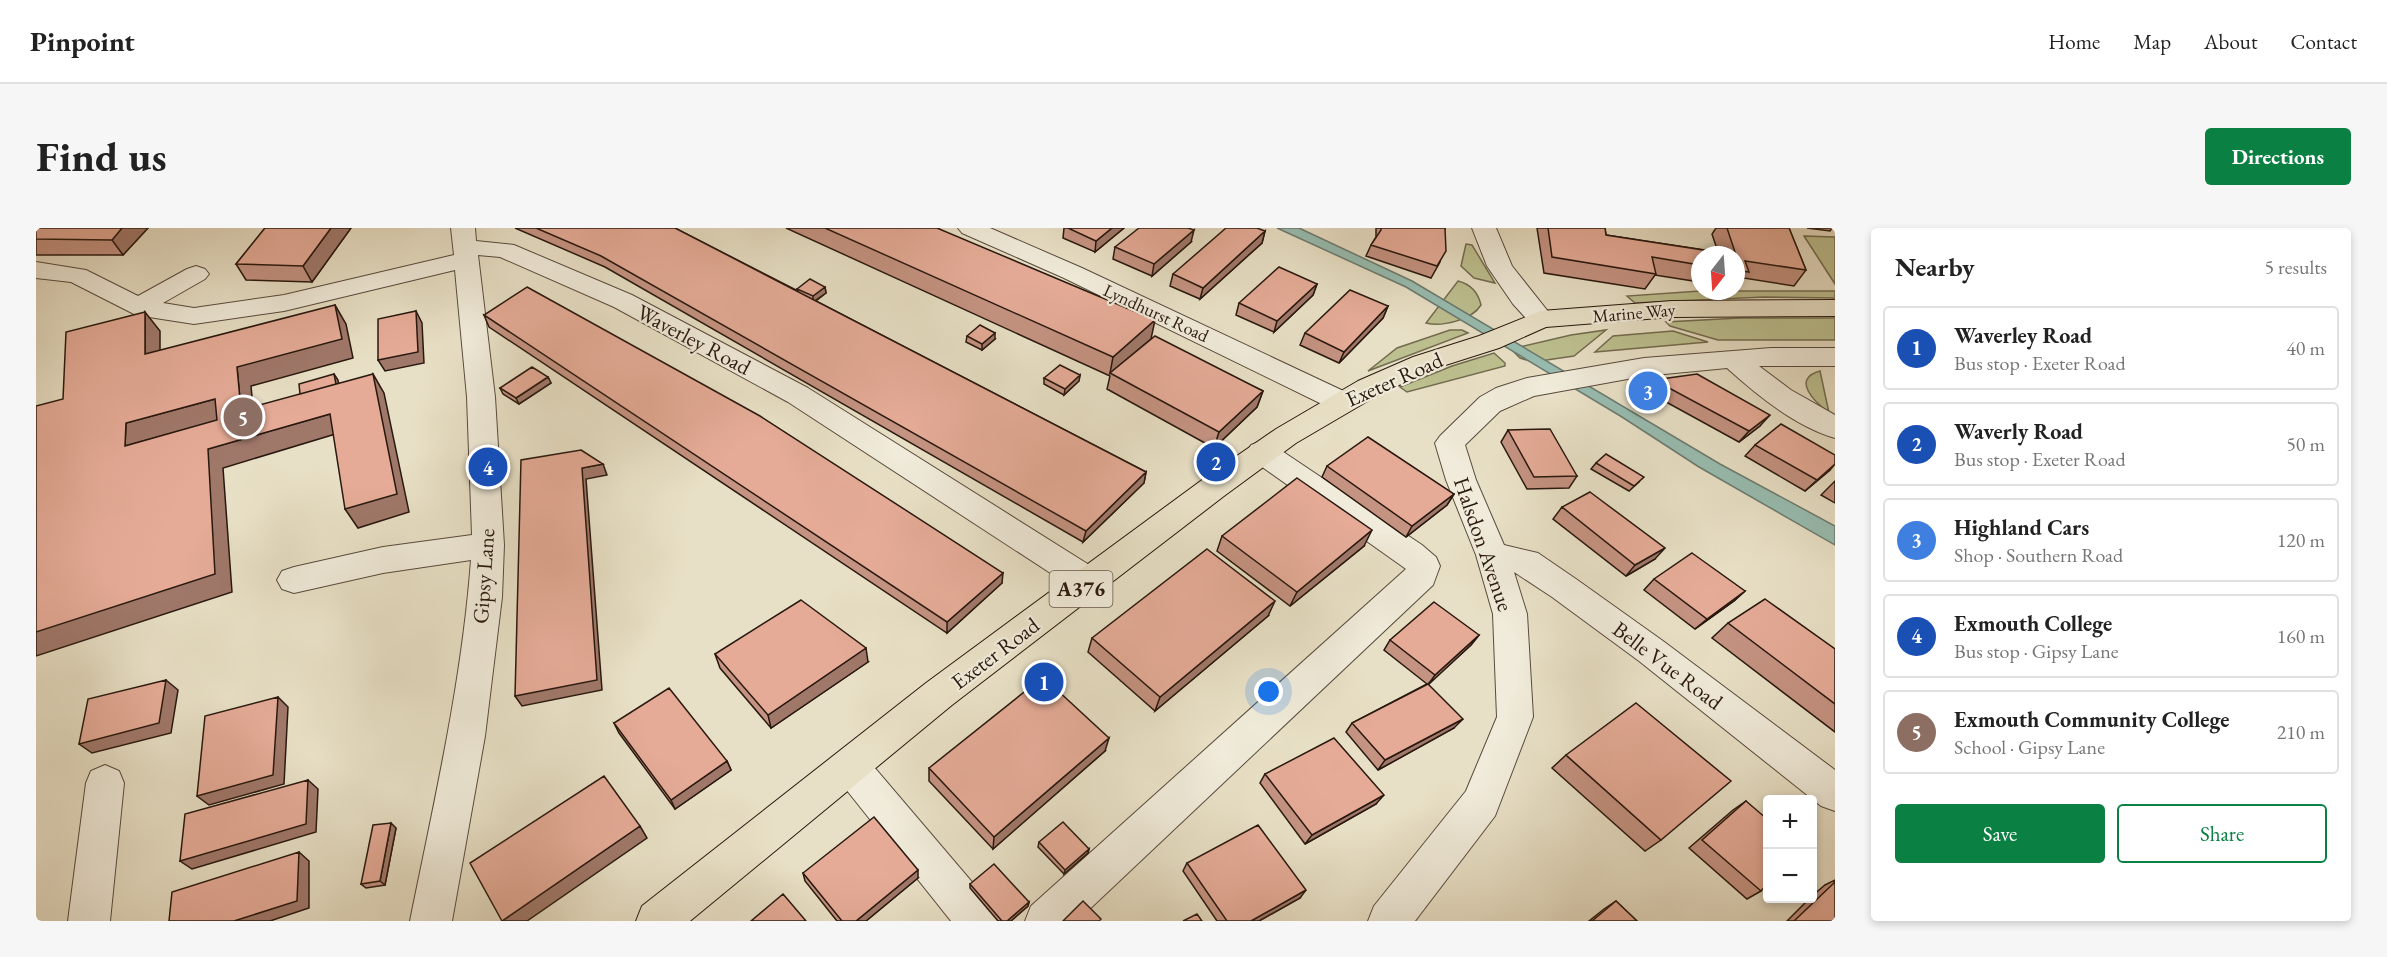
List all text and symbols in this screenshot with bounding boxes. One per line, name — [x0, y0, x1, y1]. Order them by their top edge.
text: Pinpoint — [30, 23, 135, 59]
text: Home — [2048, 28, 2100, 55]
text: Map — [2133, 28, 2171, 55]
text: About — [2204, 28, 2257, 55]
text: Contact — [2290, 28, 2357, 55]
button: Directions — [2205, 128, 2351, 185]
text: Find us — [36, 129, 167, 184]
north arrow — [1691, 246, 1745, 300]
text: Nearby — [1895, 250, 1975, 284]
text: 5 results — [2264, 254, 2327, 280]
street label: Lyndhurst Road — [1100, 278, 1213, 347]
street label: Waverley Road — [632, 297, 757, 382]
street label: Marine Way — [1592, 297, 1676, 328]
text: Waverley Road — [1954, 321, 2092, 350]
text: 1 — [1911, 335, 1922, 361]
text: 40 m — [2286, 335, 2325, 361]
street label: Exeter Road — [1341, 345, 1448, 414]
text: Bus stop · Exeter Road — [1954, 350, 2126, 376]
pin: 3 — [1628, 368, 1668, 414]
pin: 5 — [224, 394, 262, 440]
text: Waverly Road — [1954, 417, 2083, 446]
text: 2 — [1911, 431, 1922, 457]
text: 50 m — [2286, 431, 2325, 457]
pin: 2 — [1196, 440, 1236, 484]
pin: 4 — [468, 444, 508, 490]
text: Bus stop · Exeter Road — [1954, 446, 2126, 472]
street label: Halsdon Avenue — [1447, 473, 1520, 616]
text: Highland Cars — [1954, 513, 2089, 542]
street label: Gipsy Lane — [466, 527, 501, 625]
text: 3 — [1911, 527, 1922, 553]
text: 120 m — [2277, 527, 2325, 553]
text: Shop · Southern Road — [1954, 542, 2123, 568]
road number: A376 — [1050, 571, 1112, 607]
text: Exmouth College — [1954, 609, 2112, 638]
street label: Exeter Road — [945, 610, 1046, 696]
street label: Belle Vue Road — [1607, 615, 1729, 717]
text: 4 — [1911, 623, 1922, 649]
text: 160 m — [2277, 623, 2325, 649]
text: Bus stop · Gipsy Lane — [1954, 638, 2119, 664]
pin: 1 — [1024, 660, 1064, 704]
your location — [1254, 677, 1283, 706]
text: Exmouth Community College — [1954, 705, 2229, 734]
text: 5 — [1911, 719, 1922, 745]
text: 210 m — [2277, 719, 2325, 745]
text: School · Gipsy Lane — [1954, 734, 2105, 760]
map controls — [1763, 795, 1817, 903]
button: + — [1763, 795, 1817, 849]
button: Save — [1895, 804, 2105, 863]
button: Share — [2117, 804, 2327, 863]
button: − — [1763, 849, 1817, 903]

